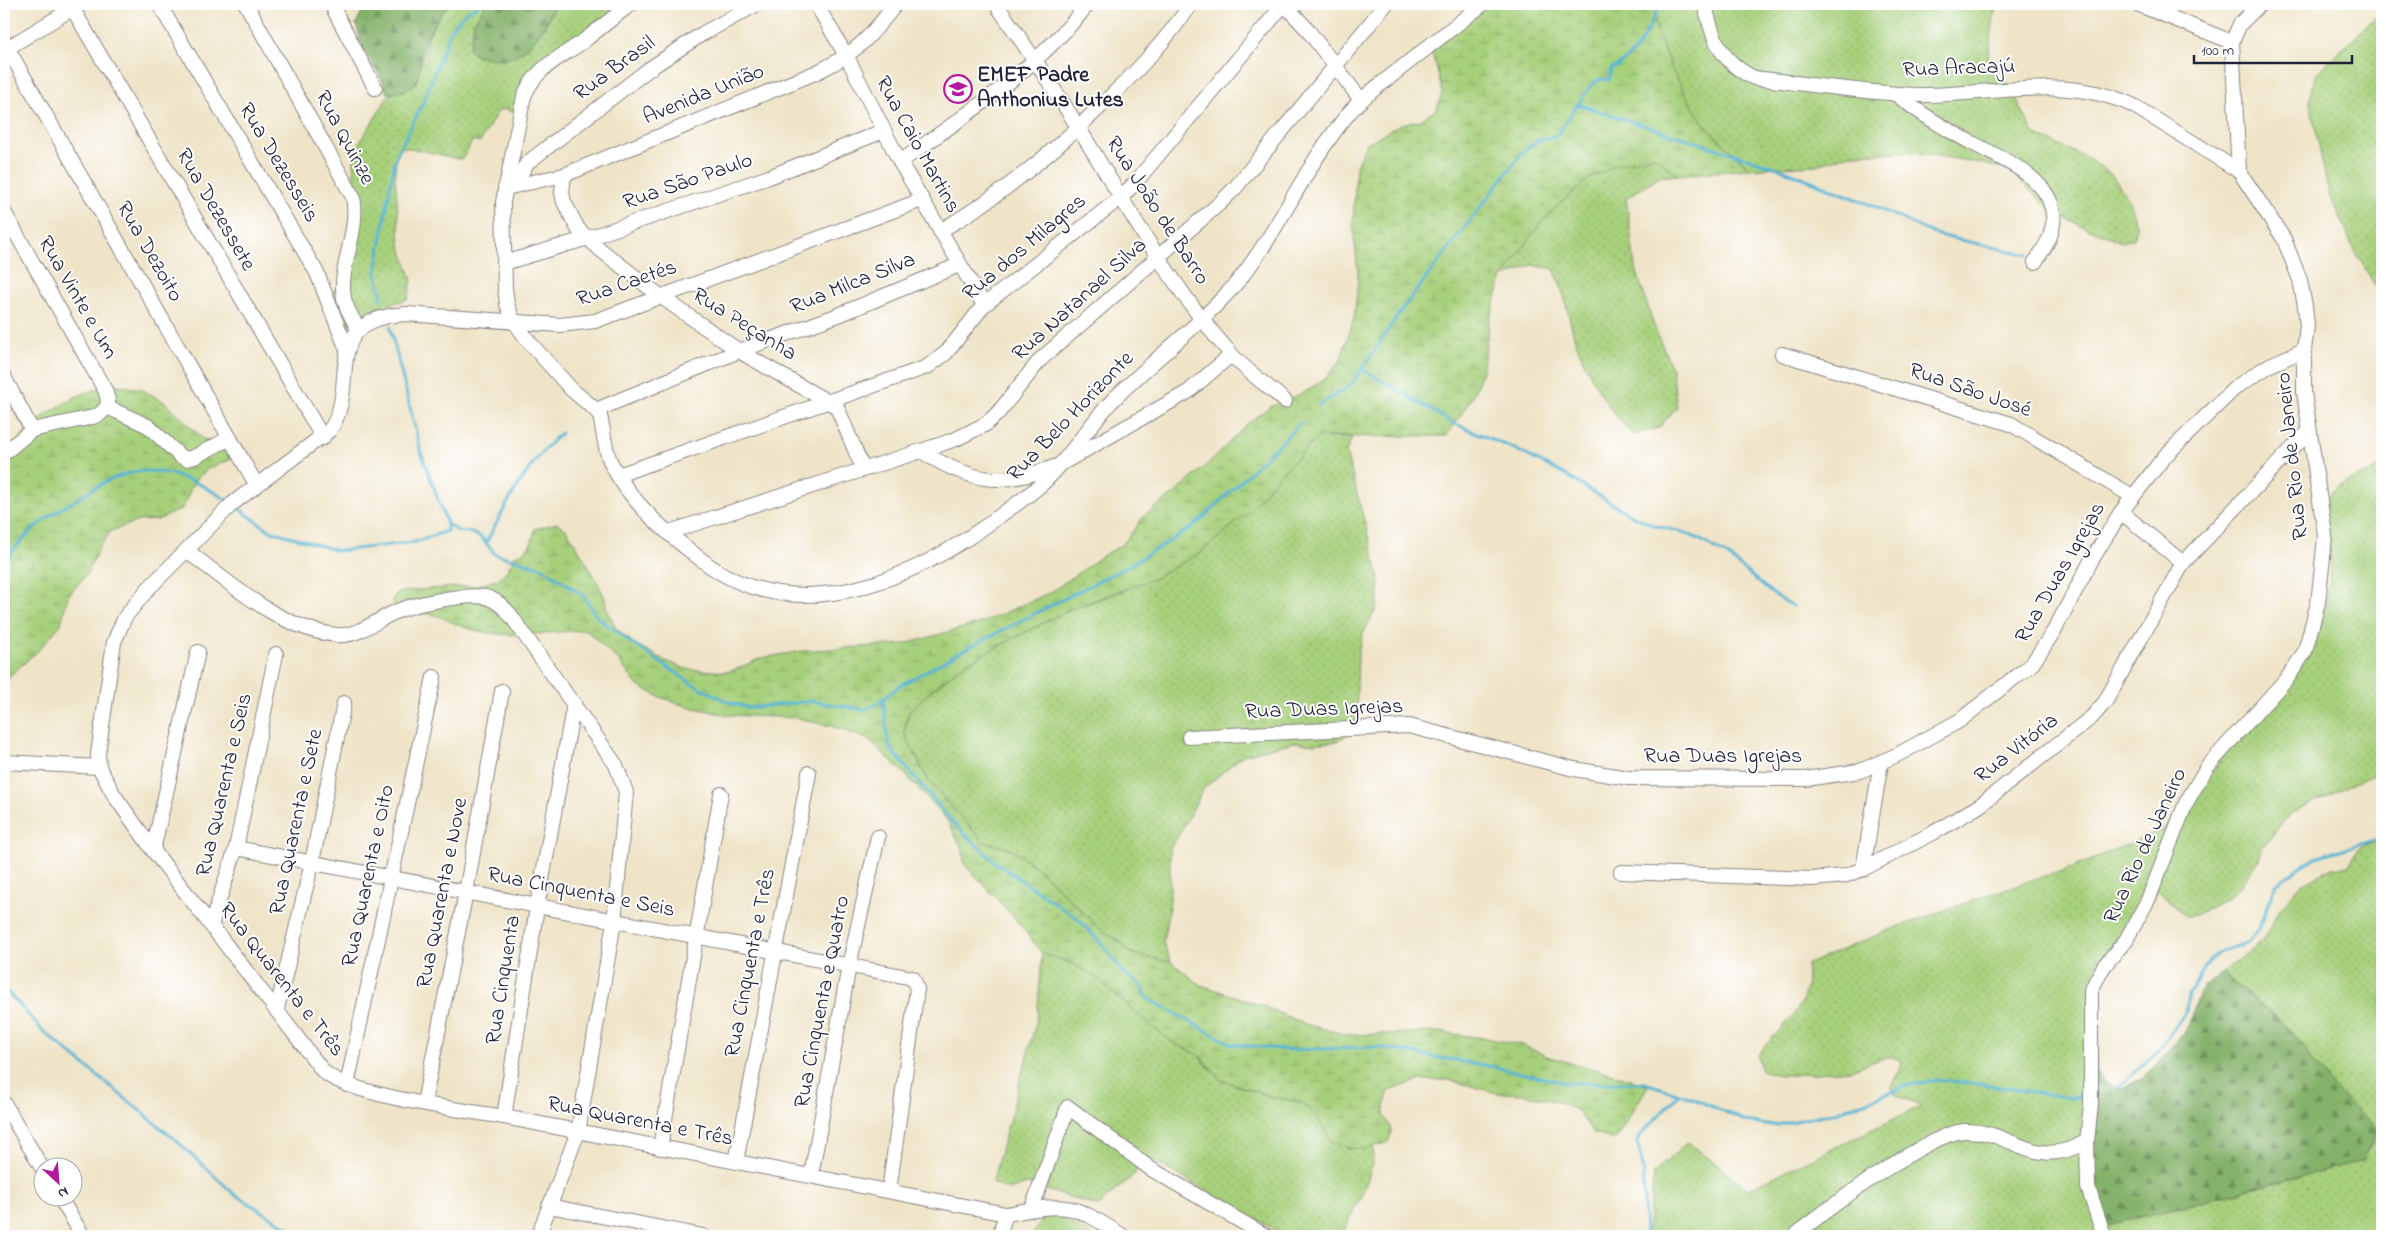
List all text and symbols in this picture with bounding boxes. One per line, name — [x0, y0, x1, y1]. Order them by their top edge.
street label: Rua Brasil — [567, 28, 663, 110]
scale bar — [2194, 32, 2351, 64]
text: 100 m — [2201, 40, 2234, 62]
street label: Rua Aracajú — [1902, 51, 2016, 87]
street label: Avenida União — [638, 56, 770, 134]
place label: EMEF Padre Anthonius Lutes — [977, 60, 1124, 117]
street label: Rua Caio Martins — [866, 71, 968, 219]
school or university icon: EMEF Padre Anthonius Lutes — [943, 74, 973, 104]
street label: Rua Quinze — [306, 85, 382, 191]
street label: Rua Dezesseis — [230, 97, 326, 229]
street label: Rua João de Barro — [1097, 130, 1217, 292]
street label: Rua Dezessete — [167, 143, 263, 277]
street label: Rua São Paulo — [619, 145, 757, 219]
street label: Rua dos Milagres — [956, 186, 1095, 310]
street label: Rua Dezoito — [107, 196, 191, 308]
street label: Rua Vinte e Um — [29, 231, 125, 365]
street label: Rua Natanael Silva — [1005, 231, 1155, 369]
street label: Rua Milca Silva — [786, 244, 920, 324]
street label: Rua Caetés — [572, 252, 682, 316]
street label: Rua Peçanha — [685, 280, 803, 370]
street label: Rua Belo Horizonte — [1000, 344, 1142, 490]
street label: Rua São José — [1905, 355, 2036, 427]
street label: Rua Rio de Janeiro — [2268, 371, 2318, 541]
street label: Rua Duas Igrejas — [2008, 496, 2115, 650]
street label: Rua Quarenta e Seis — [188, 690, 262, 880]
street label: Rua Duas Igrejas — [1244, 691, 1404, 730]
street label: Rua Vitória — [1968, 706, 2066, 792]
street label: Rua Quarenta e Sete — [262, 726, 332, 918]
street label: Rua Duas Igrejas — [1644, 741, 1802, 774]
street label: Rua Rio de Janeiro — [2096, 763, 2196, 929]
street label: Rua Quarenta e Oito — [334, 782, 404, 970]
street label: Rua Quarenta e Nove — [409, 795, 477, 991]
street label: Rua Cinquenta e Seis — [484, 859, 678, 927]
street label: Rua Cinquenta e Três — [717, 866, 785, 1060]
street label: Rua Cinquenta e Quatro — [787, 893, 859, 1111]
street label: Rua Quarenta e Três — [210, 896, 352, 1064]
street label: Rua Cinquenta — [478, 913, 530, 1047]
street label: Rua Quarenta e Três — [544, 1088, 736, 1156]
north arrow — [32, 1158, 82, 1208]
text: N — [54, 1181, 72, 1204]

